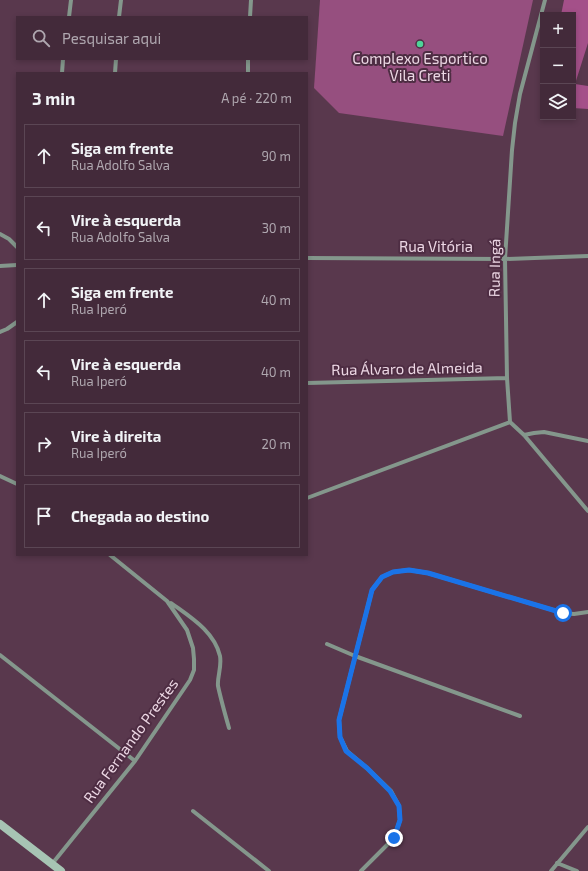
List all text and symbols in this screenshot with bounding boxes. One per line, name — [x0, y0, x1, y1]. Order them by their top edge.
map controls — [540, 12, 576, 120]
button: + — [540, 12, 576, 48]
search box — [16, 16, 308, 60]
icon: search — [30, 27, 52, 49]
text: Pesquisar aqui — [62, 29, 161, 47]
marker: Complexo Esportico Vila Creti — [415, 39, 425, 49]
button: − — [540, 48, 576, 84]
place label: Complexo Esportico Vila Creti — [352, 49, 488, 84]
button: layers — [540, 84, 576, 120]
text: 3 min — [32, 88, 75, 108]
text: A pé · 220 m — [221, 90, 292, 106]
text: Siga em frente — [71, 139, 173, 157]
icon: ahead — [33, 145, 55, 167]
text: 90 m — [261, 148, 291, 164]
text: Rua Adolfo Salva — [71, 157, 170, 173]
text: Vire à esquerda — [71, 211, 181, 229]
icon: left — [33, 217, 55, 239]
text: 30 m — [262, 220, 291, 236]
text: Rua Adolfo Salva — [71, 229, 170, 245]
street label: Rua Vitória — [399, 237, 473, 255]
street label: Rua Ingá — [484, 239, 504, 297]
text: Siga em frente — [71, 283, 173, 301]
icon: ahead — [33, 289, 55, 311]
text: 40 m — [261, 292, 291, 308]
text: Rua Iperó — [71, 301, 127, 317]
text: Vire à esquerda — [71, 355, 181, 373]
street label: Rua Álvaro de Almeida — [331, 358, 483, 378]
icon: left — [33, 361, 55, 383]
text: 40 m — [261, 364, 291, 380]
text: Rua Iperó — [71, 373, 127, 389]
text: Vire à direita — [71, 427, 161, 445]
icon: right — [33, 433, 55, 455]
text: 20 m — [262, 436, 291, 452]
text: Rua Iperó — [71, 445, 127, 461]
icon: arrive — [33, 505, 55, 527]
text: Chegada ao destino — [71, 507, 209, 525]
route start — [554, 604, 572, 622]
street label: Rua Fernando Prestes — [79, 675, 181, 806]
route end — [385, 829, 403, 847]

